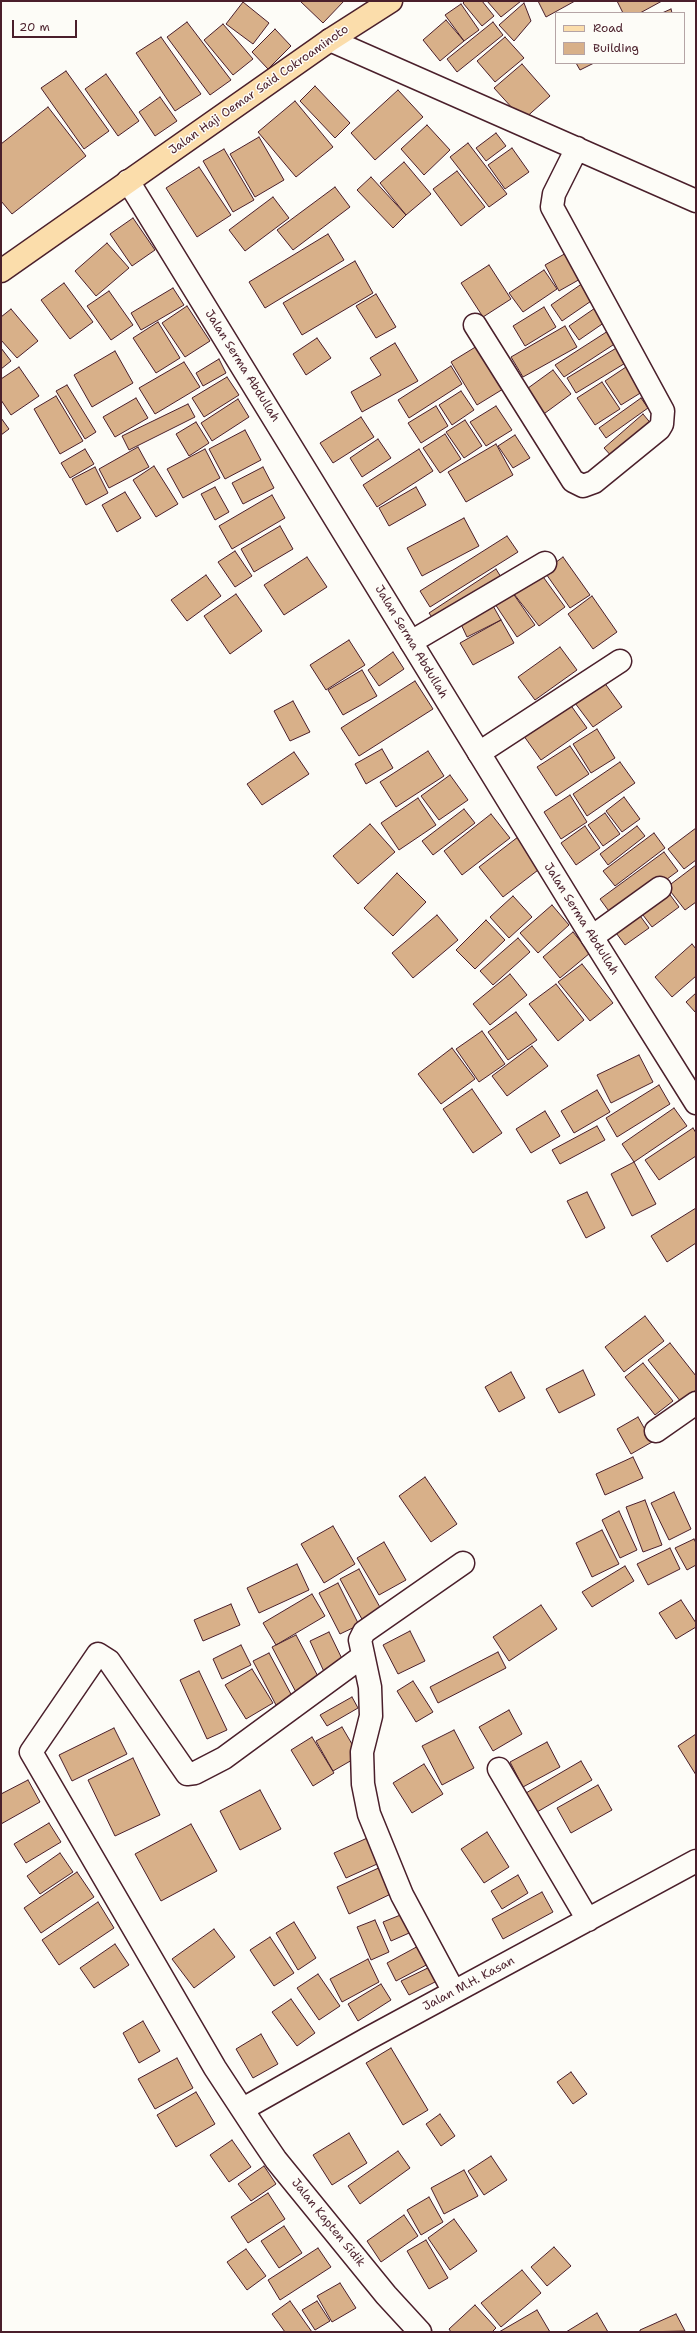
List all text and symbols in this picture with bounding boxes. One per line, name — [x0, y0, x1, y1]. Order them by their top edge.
scale bar — [14, 12, 79, 38]
legend — [555, 12, 685, 64]
text: 20 m — [19, 19, 50, 35]
text: Road — [593, 20, 623, 36]
street label: Jalan Haji Oemar Said Cokroaminoto — [166, 22, 352, 158]
text: Building — [593, 40, 639, 56]
street label: Jalan Serma Abdullah — [202, 307, 282, 425]
street label: Jalan Serma Abdullah — [371, 583, 451, 701]
street label: Jalan Serma Abdullah — [541, 860, 621, 978]
street label: Jalan M.H. Kasan — [421, 1954, 517, 2014]
street label: Jalan Kapten Sidik — [288, 2176, 368, 2270]

